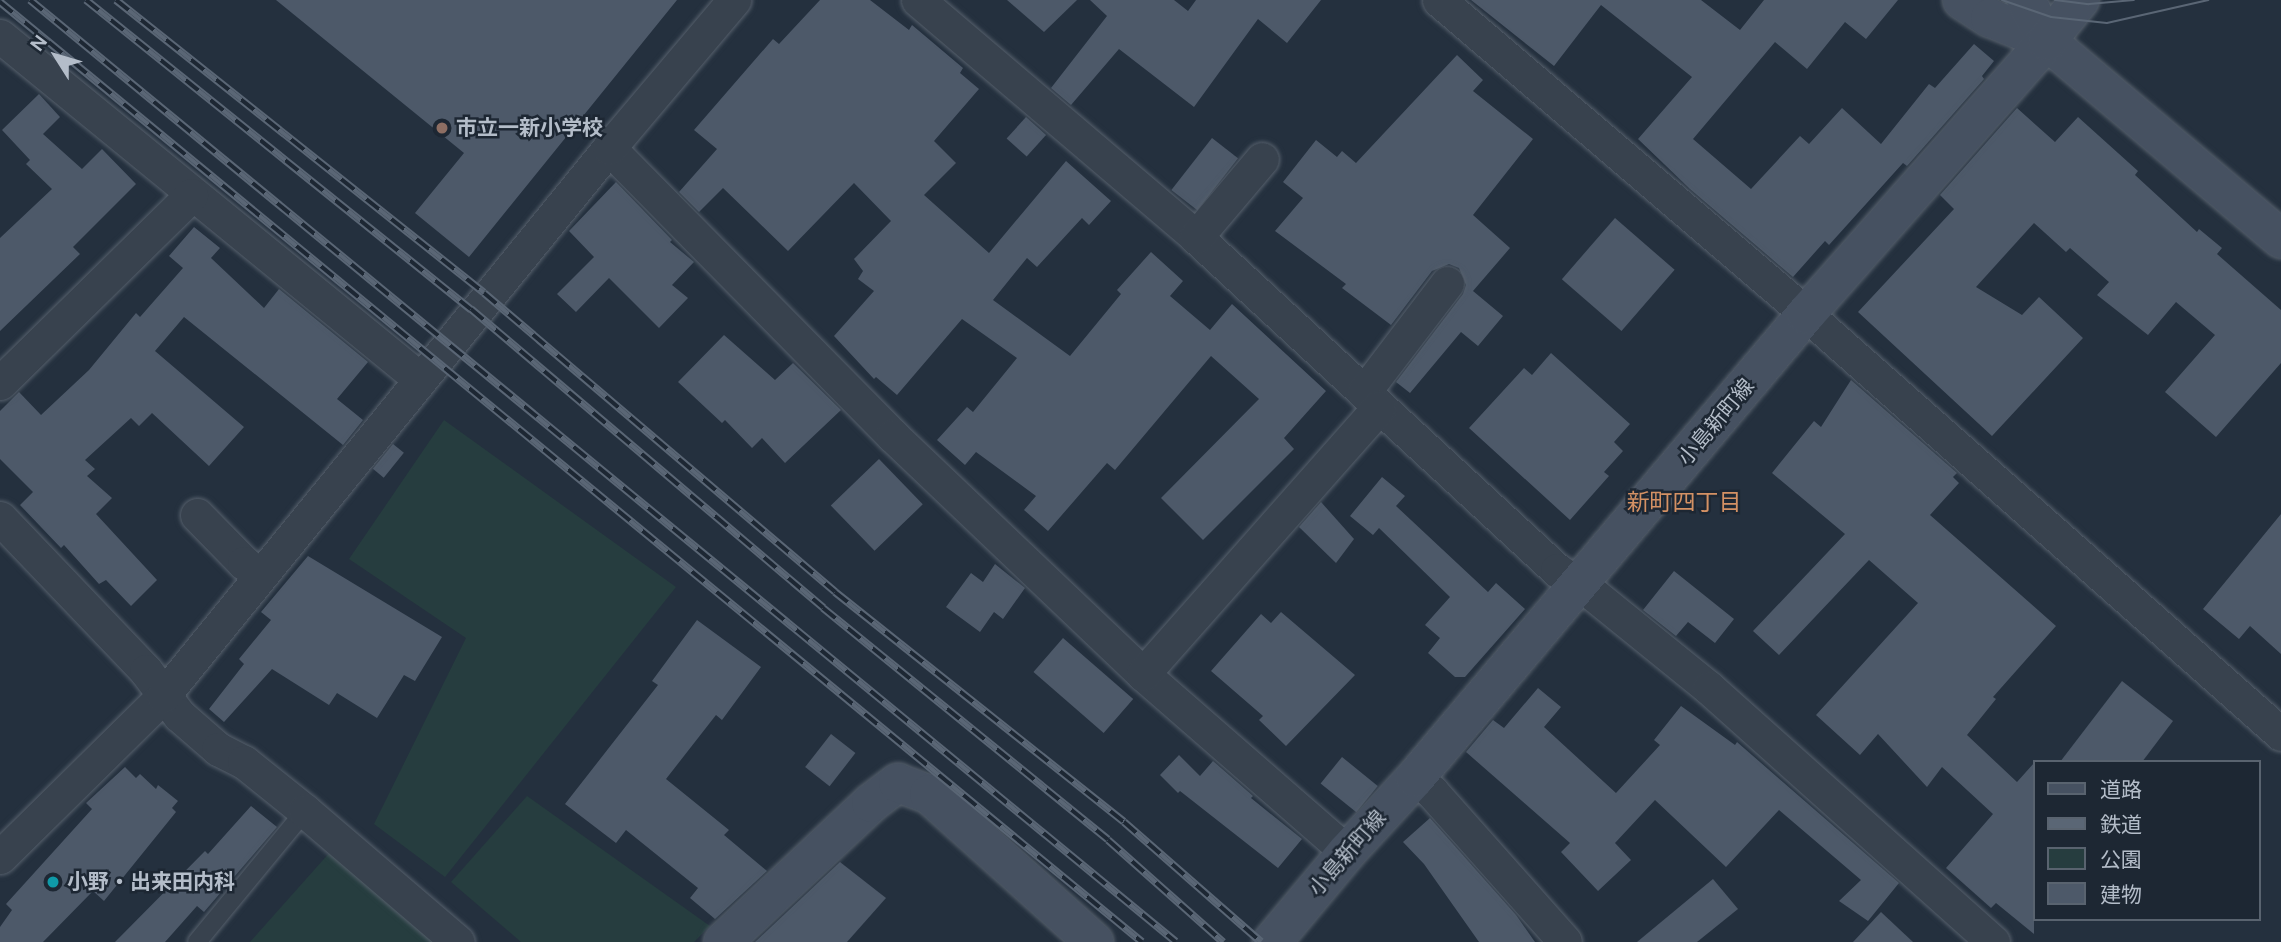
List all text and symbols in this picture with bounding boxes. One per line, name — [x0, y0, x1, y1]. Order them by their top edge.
north arrow — [21, 21, 91, 91]
text: N — [25, 30, 53, 56]
place label: 市立一新小学校 — [456, 115, 603, 141]
marker: 市立一新小学校 — [434, 120, 450, 136]
street label: 小島新町線 — [1673, 374, 1759, 470]
district label: 新町四丁目 — [1627, 488, 1741, 516]
legend — [2032, 760, 2260, 921]
text: 道路 — [2100, 776, 2142, 804]
street label: 小島新町線 — [1303, 805, 1391, 901]
text: 鉄道 — [2100, 811, 2142, 839]
text: 公園 — [2100, 846, 2142, 874]
place label: 小野・出来田内科 — [67, 869, 235, 895]
marker: 小野・出来田内科 — [45, 874, 61, 890]
text: 建物 — [2100, 881, 2142, 909]

